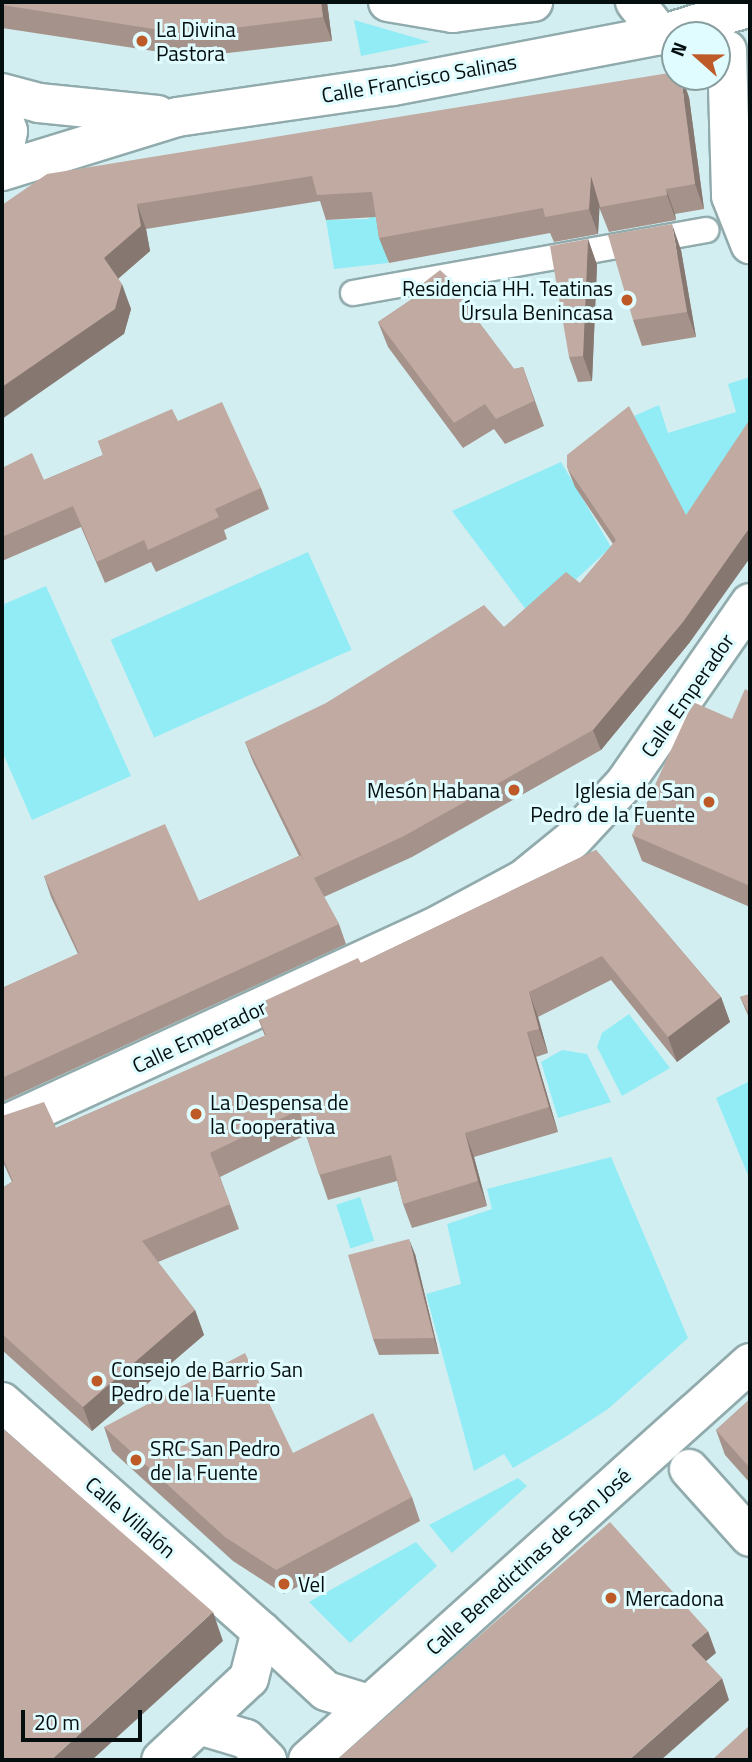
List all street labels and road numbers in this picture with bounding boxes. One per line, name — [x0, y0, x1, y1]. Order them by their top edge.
street label: Calle Francisco Salinas — [319, 48, 519, 108]
street label: Calle Emperador — [635, 628, 739, 762]
street label: Calle Emperador — [128, 994, 270, 1078]
street label: Calle Benedictinas de San José — [420, 1462, 636, 1660]
street label: Calle Villalón — [81, 1471, 181, 1563]

